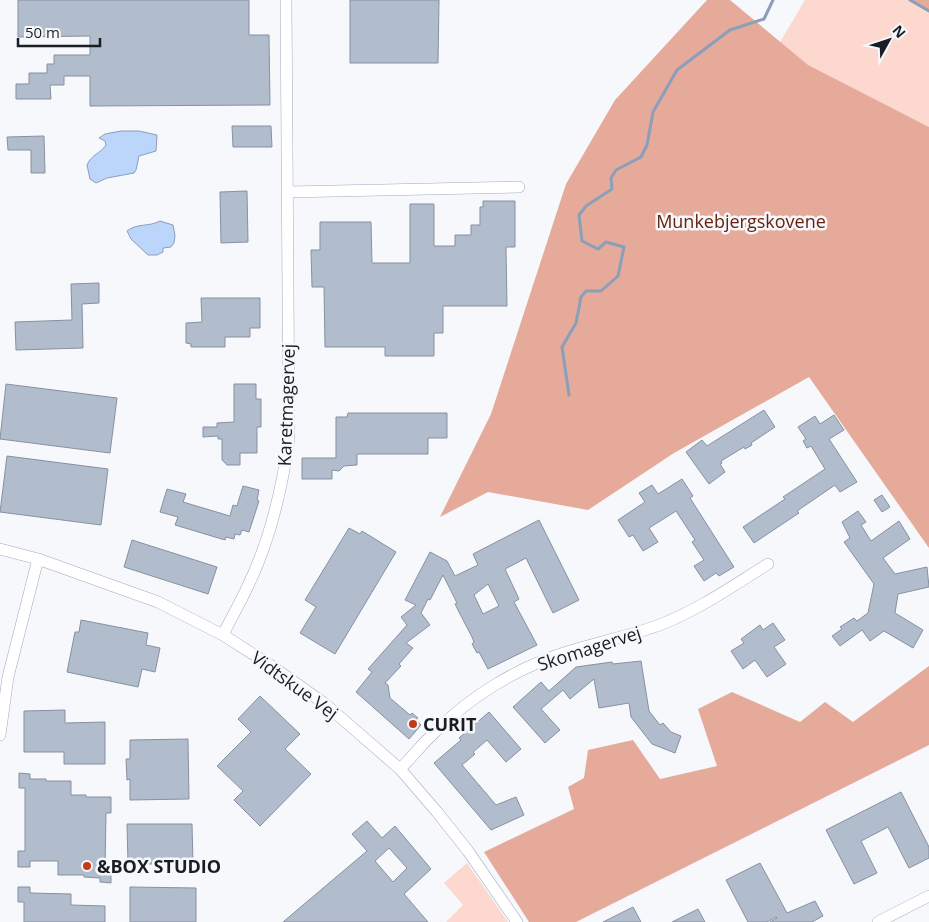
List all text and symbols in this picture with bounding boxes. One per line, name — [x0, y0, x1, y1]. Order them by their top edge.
scale bar — [18, 15, 100, 47]
north arrow — [864, 15, 914, 65]
text: N — [888, 21, 910, 42]
text: 50 m — [25, 22, 60, 42]
park label: Munkebjergskovene — [656, 209, 826, 233]
street label: Karetmagervej — [272, 343, 300, 467]
street label: Skomagervej — [534, 620, 644, 676]
street label: Vidtskue Vej — [247, 645, 343, 725]
place label: CURIT — [423, 712, 477, 736]
marker: CURIT — [407, 718, 419, 730]
place label: &BOX STUDIO — [97, 854, 221, 878]
marker: &BOX STUDIO — [81, 860, 93, 872]

